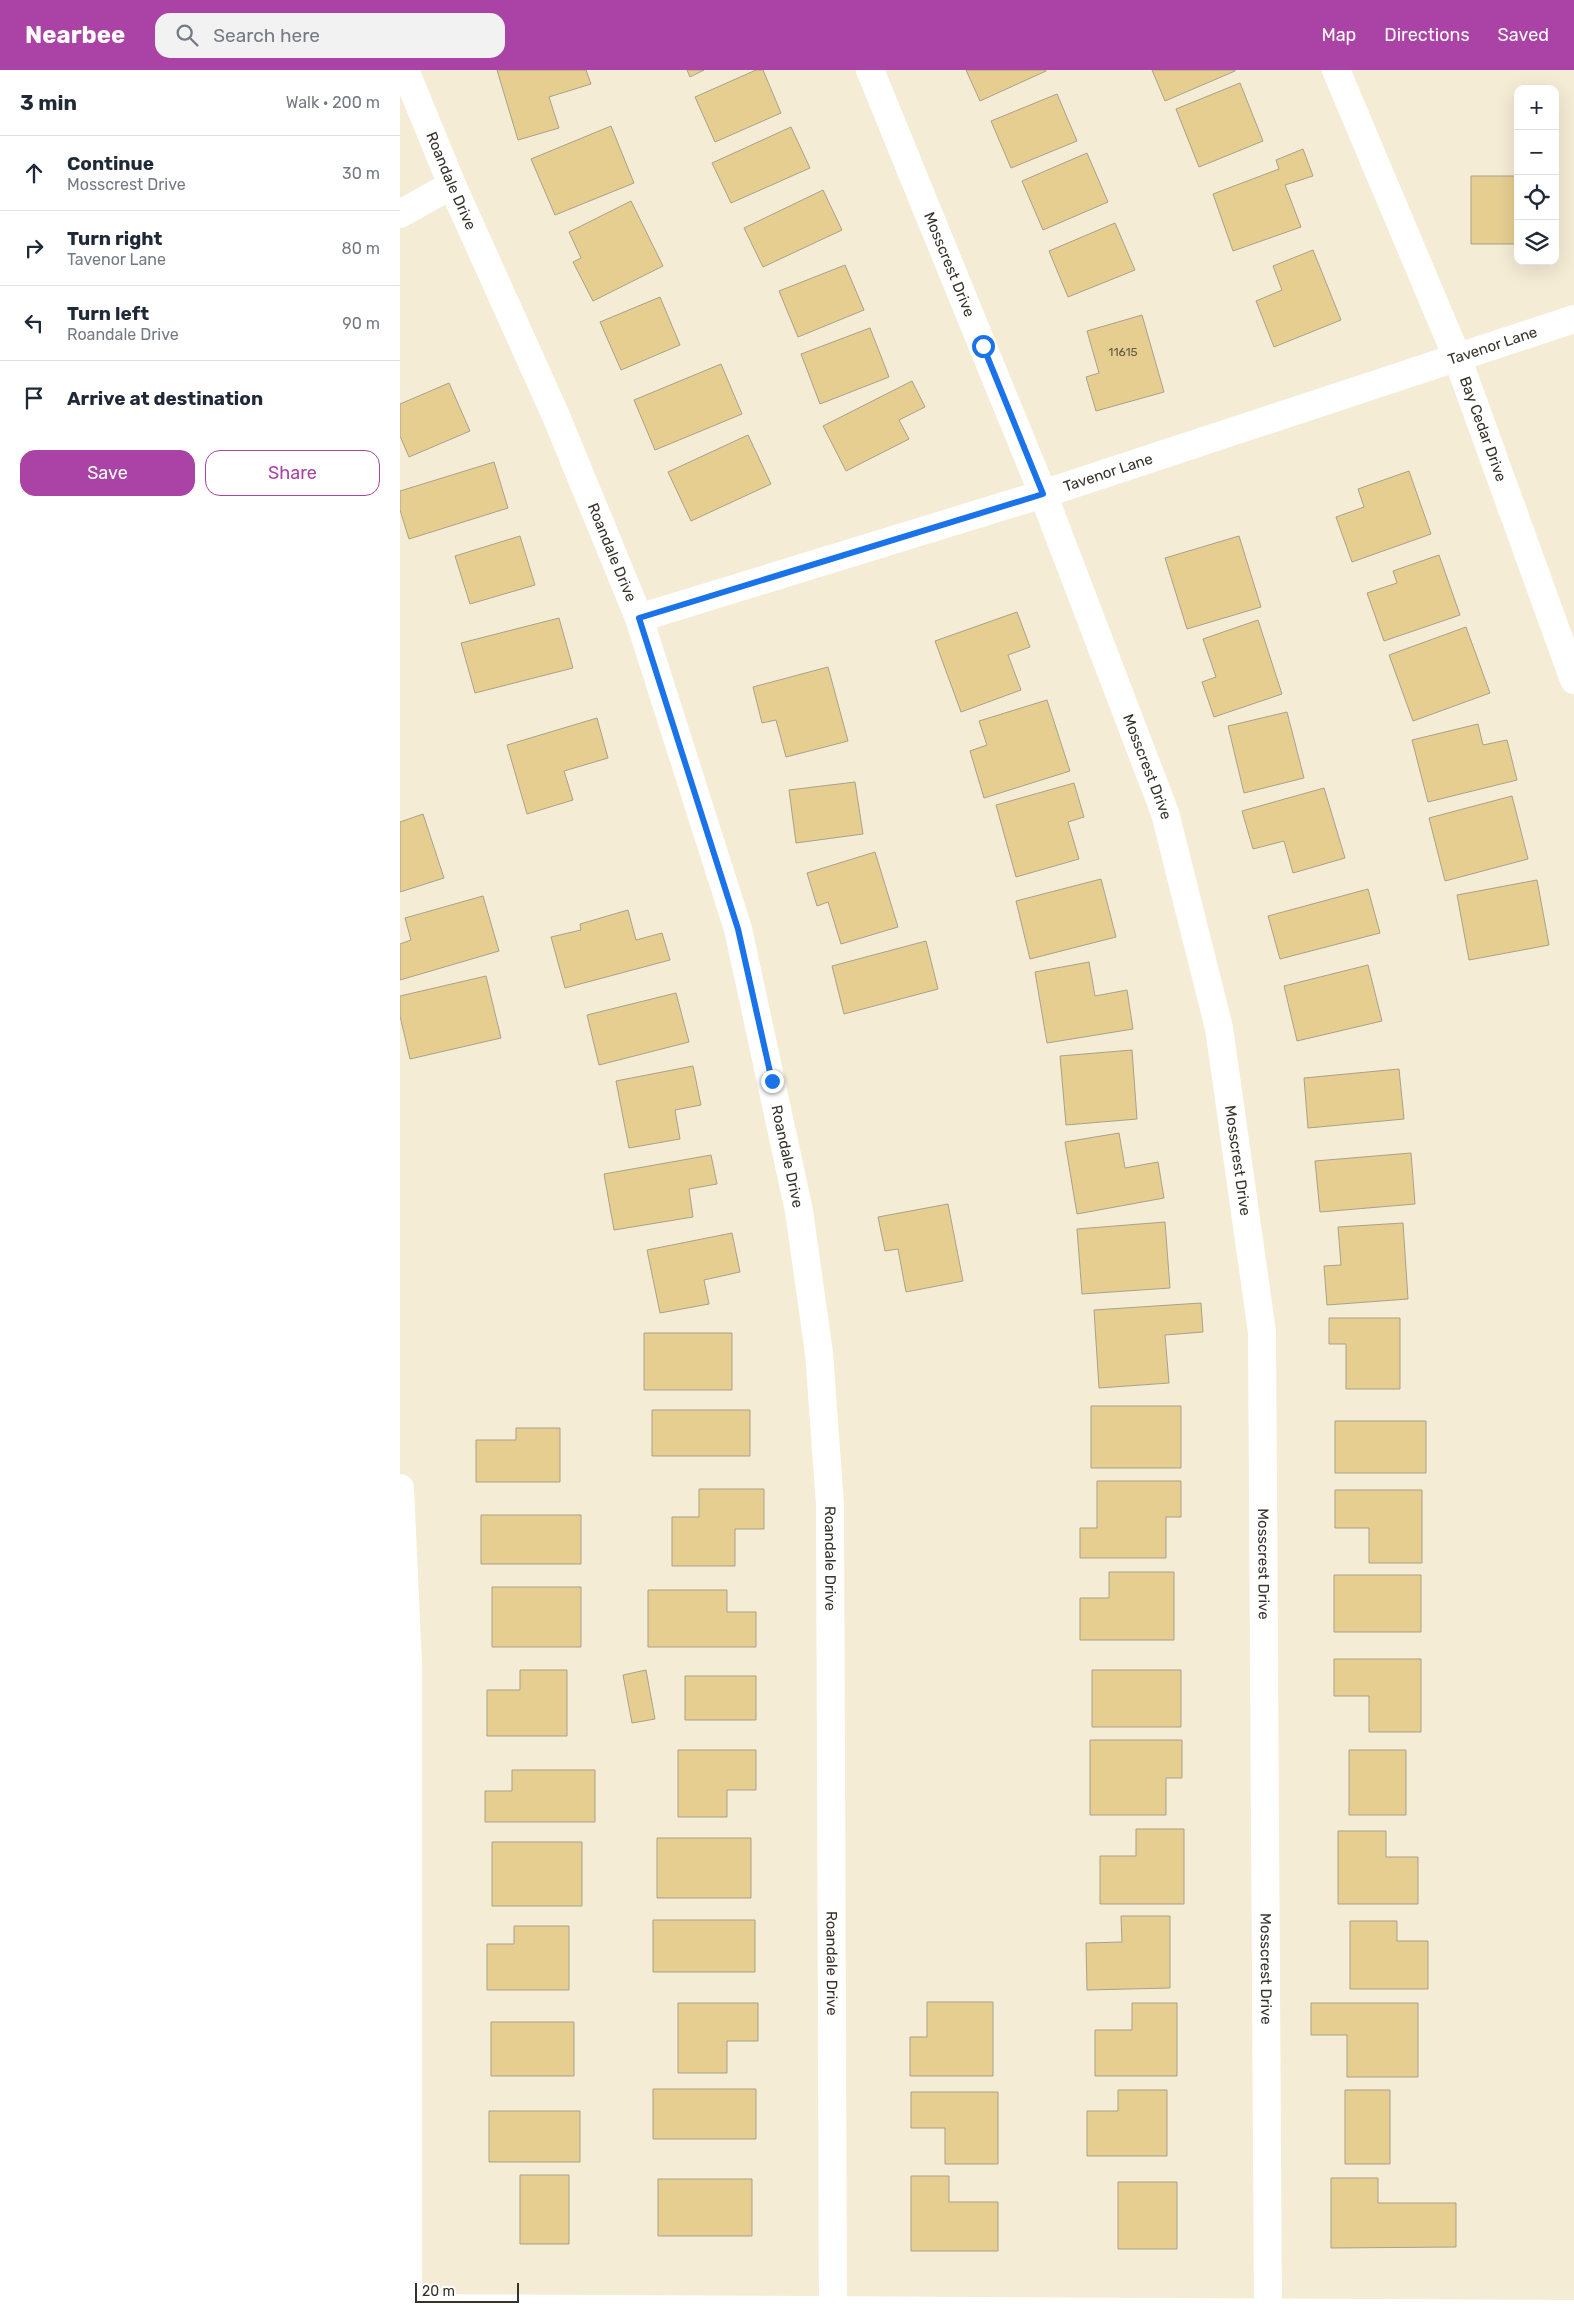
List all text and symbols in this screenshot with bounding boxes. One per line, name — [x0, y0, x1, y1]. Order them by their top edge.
search box — [155, 13, 505, 58]
text: Nearbee — [25, 21, 125, 49]
icon: search — [173, 21, 201, 49]
text: Search here — [213, 24, 320, 47]
text: Map — [1321, 24, 1356, 46]
text: Directions — [1384, 24, 1470, 46]
text: Saved — [1498, 24, 1549, 46]
map controls — [1514, 85, 1559, 265]
button: + — [1514, 85, 1559, 130]
text: 3 min — [20, 90, 77, 115]
text: Walk · 200 m — [286, 93, 380, 112]
street label: Roandale Drive — [422, 129, 480, 233]
button: − — [1514, 130, 1559, 175]
text: Continue — [67, 152, 154, 175]
icon: ahead — [20, 159, 48, 187]
text: 30 m — [342, 164, 380, 183]
text: Mosscrest Drive — [67, 175, 186, 194]
button: locate — [1514, 175, 1559, 220]
street label: Mosscrest Drive — [920, 209, 979, 319]
button: layers — [1514, 220, 1559, 265]
text: Turn right — [67, 227, 162, 250]
icon: right — [20, 234, 48, 262]
text: 80 m — [342, 239, 380, 258]
text: Tavenor Lane — [67, 250, 166, 269]
text: Turn left — [67, 302, 149, 325]
icon: left — [20, 309, 48, 337]
text: 90 m — [342, 314, 380, 333]
street label: Tavenor Lane — [1446, 323, 1540, 369]
text: Roandale Drive — [67, 325, 179, 344]
route start — [972, 335, 995, 358]
house number: 11615 — [1108, 345, 1138, 359]
street label: Bay Cedar Drive — [1456, 374, 1510, 484]
icon: arrive — [20, 384, 48, 412]
text: Arrive at destination — [67, 387, 263, 410]
button: Save — [20, 450, 195, 496]
button: Share — [205, 450, 380, 496]
street label: Tavenor Lane — [1061, 450, 1155, 496]
street label: Roandale Drive — [584, 500, 640, 604]
street label: Mosscrest Drive — [1119, 712, 1175, 821]
route end — [761, 1070, 784, 1093]
street label: Roandale Drive — [767, 1103, 807, 1210]
street label: Mosscrest Drive — [1221, 1104, 1254, 1217]
street label: Roandale Drive — [821, 1506, 839, 1611]
street label: Mosscrest Drive — [1254, 1508, 1273, 1620]
street label: Roandale Drive — [823, 1911, 841, 2016]
street label: Mosscrest Drive — [1257, 1913, 1275, 2025]
scale bar — [415, 2280, 519, 2303]
text: 20 m — [422, 2283, 455, 2300]

